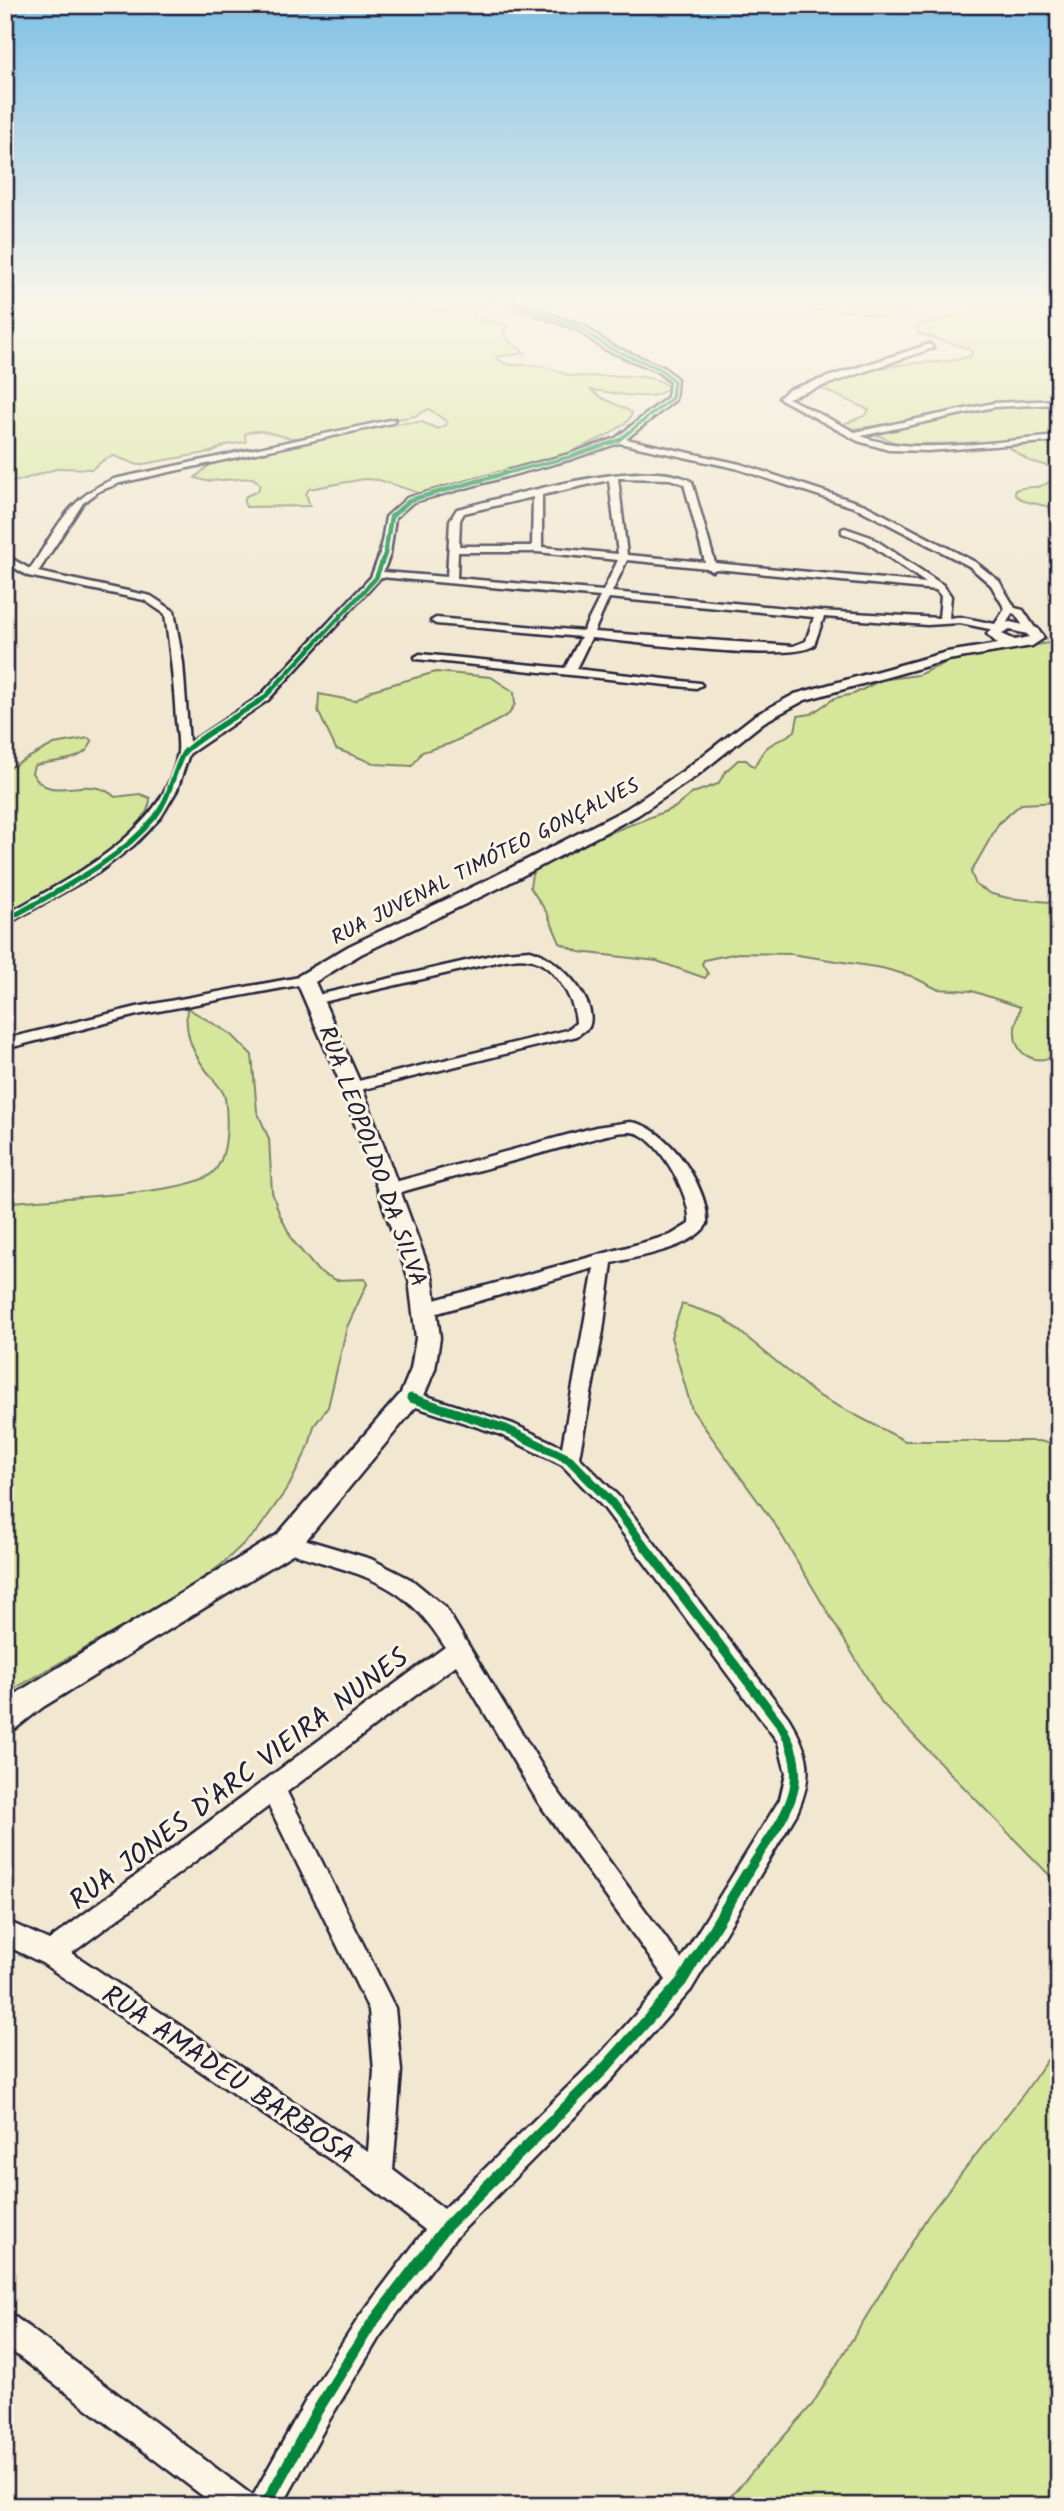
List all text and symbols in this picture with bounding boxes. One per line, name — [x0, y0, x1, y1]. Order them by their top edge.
street label: RUA JUVENAL TIMÓTEO GONÇALVES — [326, 770, 646, 955]
street label: RUA LEOPOLDO DA SILVA — [306, 1020, 437, 1293]
street label: RUA JONES D'ARC VIEIRA NUNES — [60, 1637, 419, 1923]
street label: RUA AMADEU BARBOSA — [91, 1974, 364, 2178]

